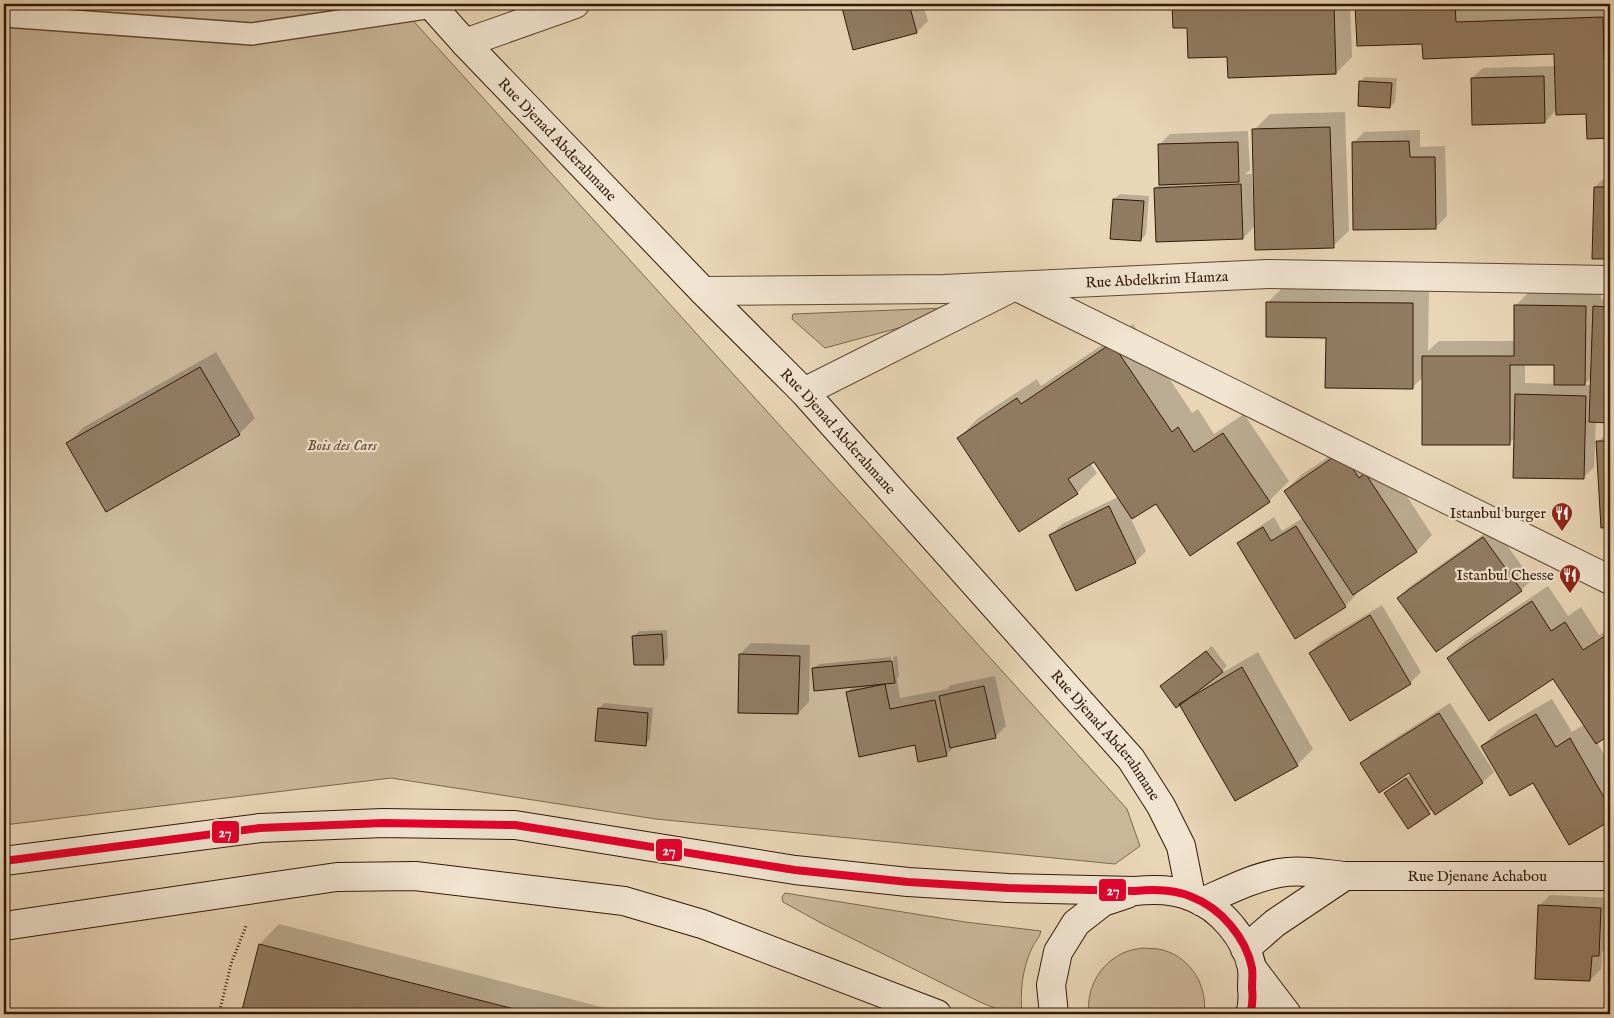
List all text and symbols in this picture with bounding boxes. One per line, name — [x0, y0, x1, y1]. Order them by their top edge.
street label: Rue Djenad Abderahmane — [494, 74, 621, 205]
street label: Rue Abdelkrim Hamza — [1085, 267, 1229, 292]
street label: Rue Djenad Abderahmane — [776, 365, 900, 499]
park label: Bois des Cars — [307, 436, 377, 455]
restaurant icon: Istanbul burger — [1550, 501, 1574, 532]
place label: Istanbul burger — [1450, 504, 1546, 523]
restaurant icon: Istanbul Chesse — [1558, 563, 1582, 594]
place label: Istanbul Chesse — [1457, 566, 1554, 585]
street label: Rue Djenad Abderahmane — [1046, 666, 1164, 804]
line badge: 27 — [211, 820, 240, 844]
text: 27 — [219, 824, 232, 842]
line badge: 27 — [655, 838, 683, 862]
text: 27 — [663, 842, 676, 860]
street label: Rue Djenane Achabou — [1408, 867, 1547, 886]
line badge: 27 — [1098, 878, 1127, 902]
text: 27 — [1107, 882, 1120, 900]

